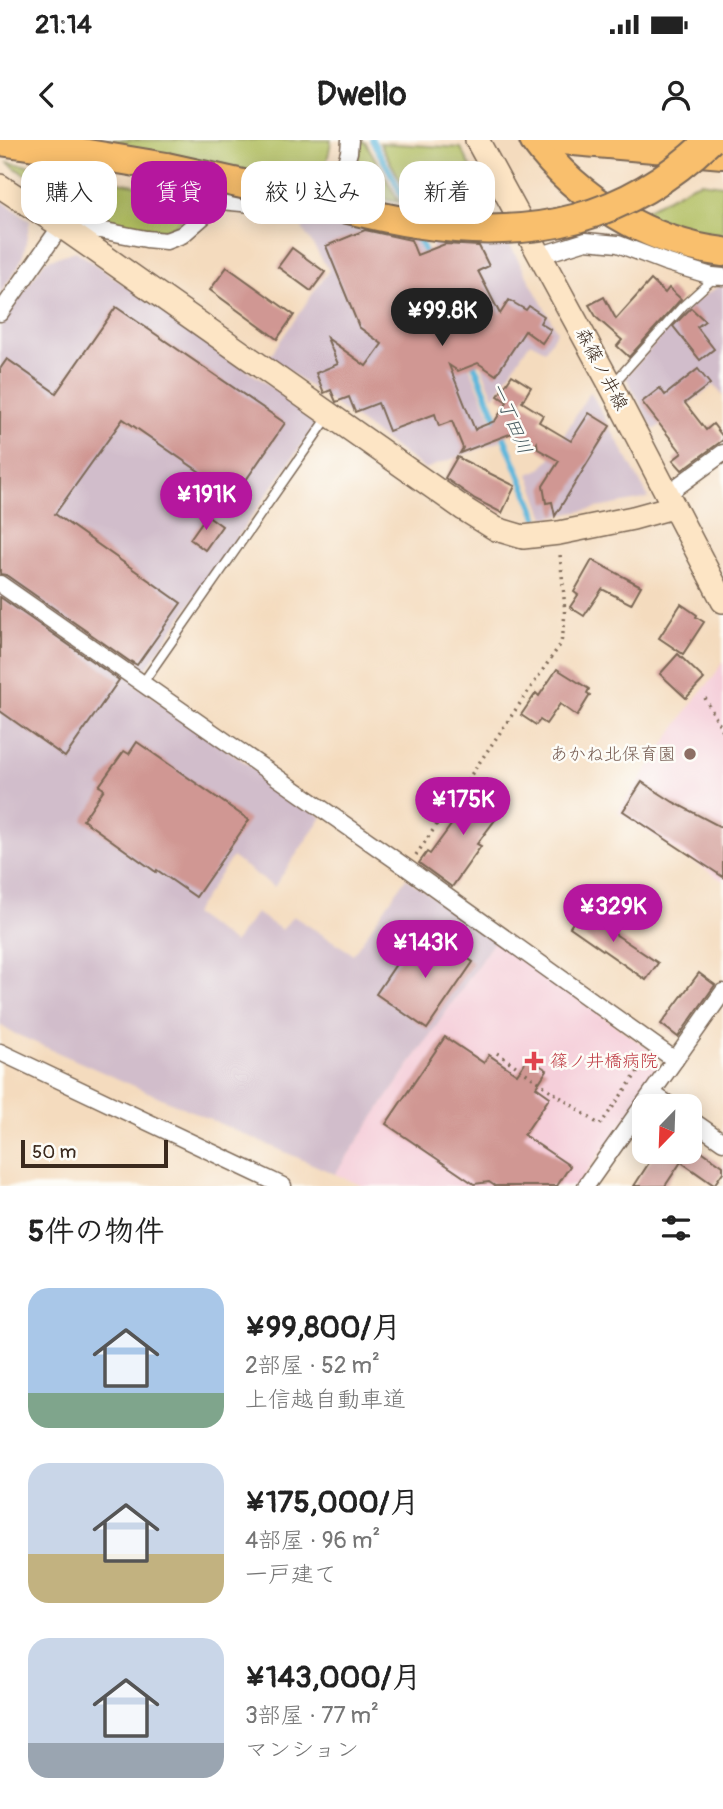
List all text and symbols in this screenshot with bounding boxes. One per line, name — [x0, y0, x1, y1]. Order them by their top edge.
text: 21:14 — [35, 9, 92, 41]
text: Dwello — [317, 75, 406, 115]
icon: back — [28, 76, 66, 114]
icon: person — [657, 76, 695, 114]
chip: 購入 — [21, 161, 117, 224]
chip: 賃貸 — [131, 161, 227, 224]
chip: 絞り込み — [241, 161, 385, 224]
chip: 新着 — [399, 161, 495, 224]
pin: ¥99.8K — [385, 288, 499, 348]
text: ¥99.8K — [407, 296, 477, 325]
street label: 森篠ノ井線 — [570, 324, 633, 414]
water label: 一丁田川 — [485, 379, 537, 458]
pin: ¥191K — [157, 472, 255, 532]
text: ¥191K — [176, 480, 236, 509]
place label: あかね北保育園 — [550, 743, 676, 766]
marker: あかね北保育園 — [682, 746, 698, 762]
pin: ¥175K — [414, 778, 512, 837]
text: ¥175K — [431, 785, 495, 814]
pin: ¥329K — [564, 884, 662, 944]
text: ¥329K — [579, 892, 647, 921]
pin: ¥143K — [376, 920, 474, 980]
text: ¥143K — [393, 928, 458, 957]
place label: 篠ノ井橋病院 — [550, 1050, 658, 1073]
marker: 篠ノ井橋病院 — [524, 1051, 544, 1071]
north arrow — [632, 1094, 702, 1164]
map controls — [632, 1094, 702, 1164]
scale bar — [21, 1137, 168, 1169]
text: 50 m — [32, 1140, 76, 1164]
icon: filters — [657, 1209, 695, 1247]
text: 5件の物件 — [28, 1213, 164, 1250]
text: ¥99,800/月 — [245, 1309, 401, 1346]
icon: home — [84, 1316, 168, 1400]
text: 2部屋 · 52 m² — [245, 1351, 380, 1380]
text: 上信越自動車道 — [245, 1385, 406, 1414]
text: ¥175,000/月 — [245, 1484, 420, 1521]
icon: home — [84, 1491, 168, 1575]
text: 4部屋 · 96 m² — [245, 1526, 380, 1555]
text: 一戸建て — [245, 1560, 337, 1589]
text: ¥143,000/月 — [245, 1659, 422, 1696]
icon: home — [84, 1666, 168, 1750]
text: 3部屋 · 77 m² — [245, 1701, 379, 1730]
text: マンション — [245, 1735, 359, 1764]

